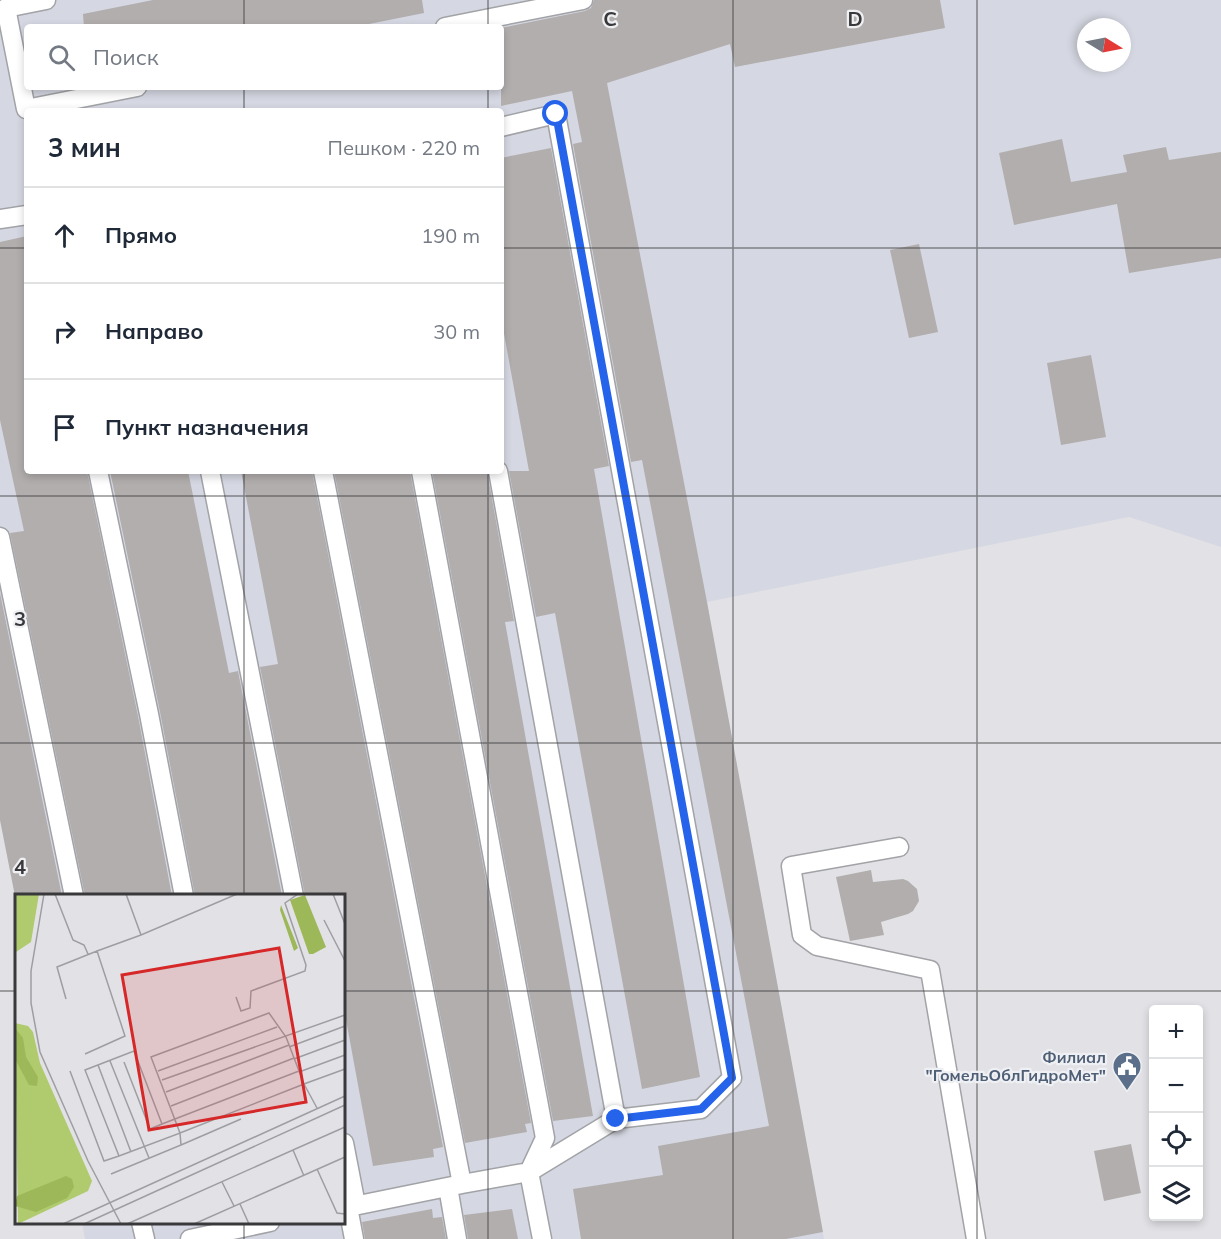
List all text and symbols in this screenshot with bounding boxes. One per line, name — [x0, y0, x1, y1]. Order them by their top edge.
text: C — [603, 6, 617, 31]
text: D — [847, 6, 863, 31]
north arrow — [1077, 18, 1131, 72]
search box — [24, 24, 504, 90]
icon: search — [45, 41, 78, 74]
text: Поиск — [93, 43, 159, 71]
route start — [542, 100, 568, 126]
text: 3 мин — [48, 131, 121, 164]
text: Пешком · 220 m — [328, 135, 480, 160]
icon: ahead — [48, 219, 81, 252]
text: Прямо — [105, 221, 177, 249]
text: 190 m — [421, 223, 480, 248]
icon: right — [48, 315, 81, 348]
text: Направо — [105, 317, 203, 345]
text: 30 m — [433, 319, 480, 344]
icon: arrive — [48, 411, 81, 444]
text: Пункт назначения — [105, 413, 309, 441]
text: 3 — [14, 606, 26, 631]
text: 4 — [14, 854, 26, 879]
inset map — [15, 894, 345, 1224]
map controls — [1149, 1005, 1203, 1221]
button: + — [1149, 1005, 1203, 1059]
place label: Филиал "ГомельОблГидроМет" — [926, 1047, 1106, 1085]
public building icon: Филиал "ГомельОблГидроМет" — [1111, 1050, 1143, 1092]
button: − — [1149, 1059, 1203, 1113]
route end — [602, 1105, 628, 1131]
button: locate — [1149, 1113, 1203, 1167]
button: layers — [1149, 1167, 1203, 1221]

